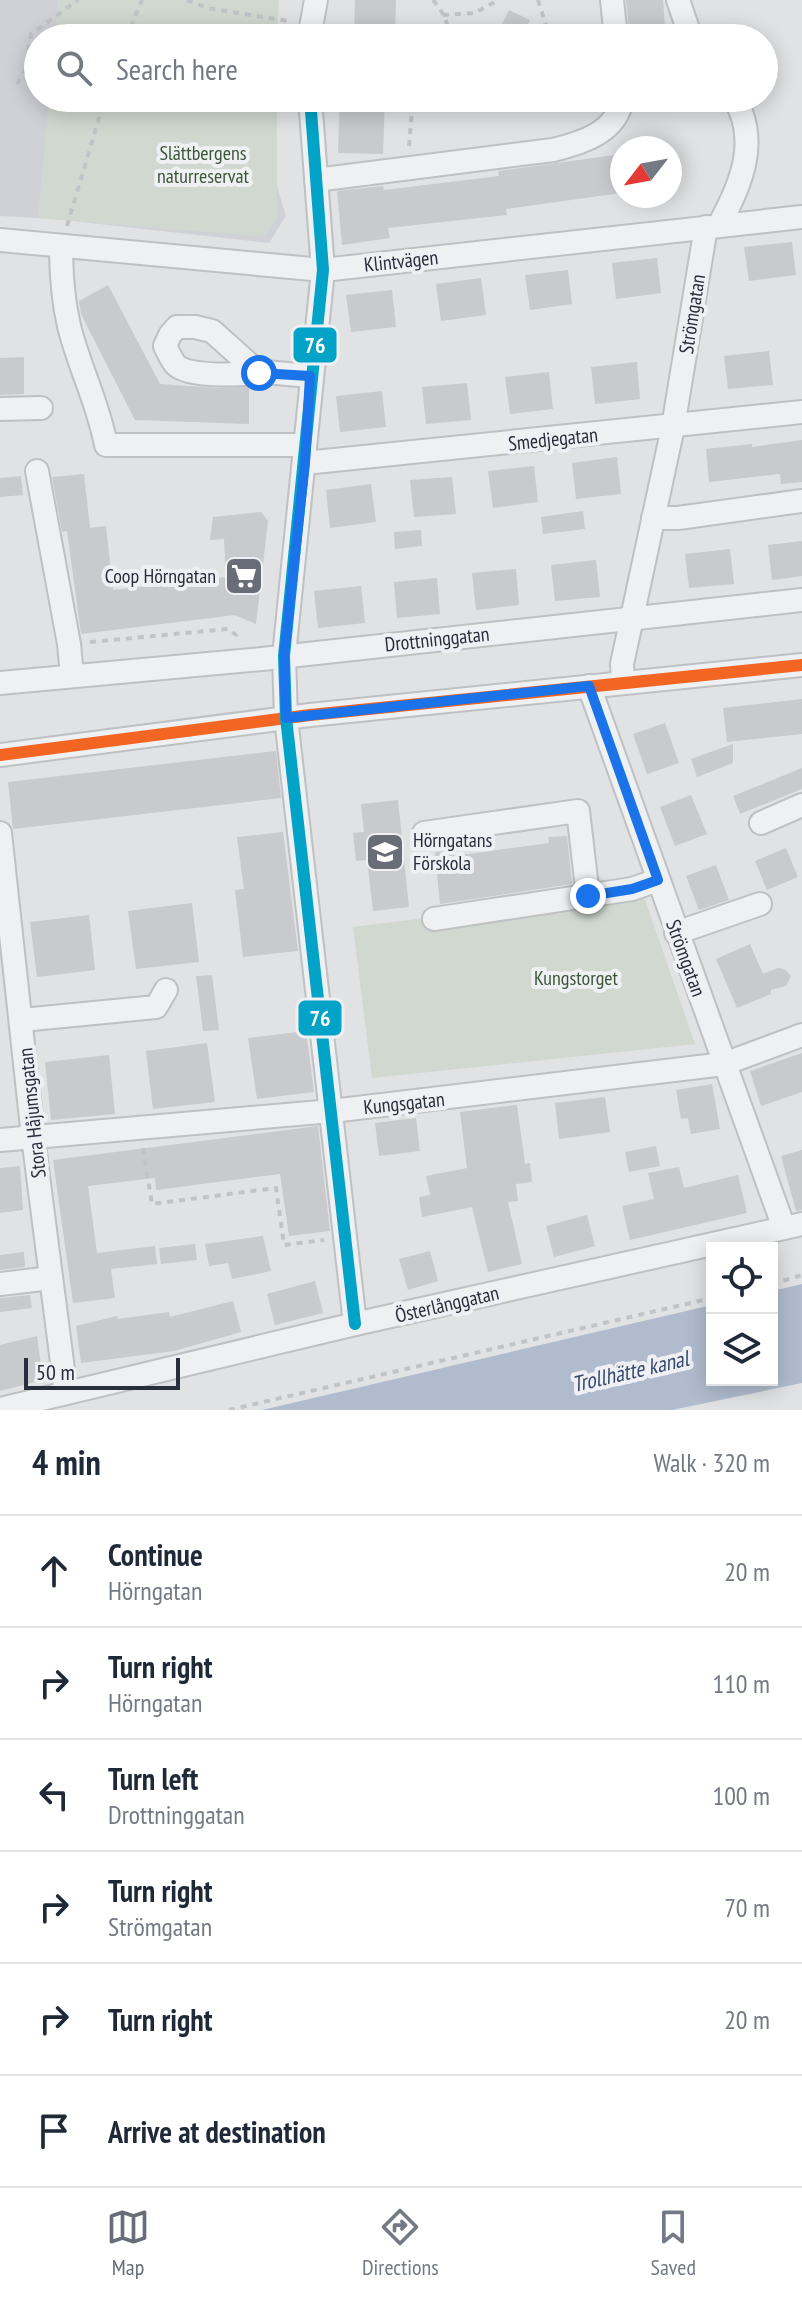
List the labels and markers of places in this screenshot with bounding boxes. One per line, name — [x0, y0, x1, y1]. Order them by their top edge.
supermarket icon: Coop Hörngatan — [223, 555, 265, 597]
place label: Coop Hörngatan — [105, 563, 216, 589]
place label: Hörngatans Förskola — [413, 827, 493, 876]
school or university icon: Hörngatans Förskola — [364, 831, 406, 873]

